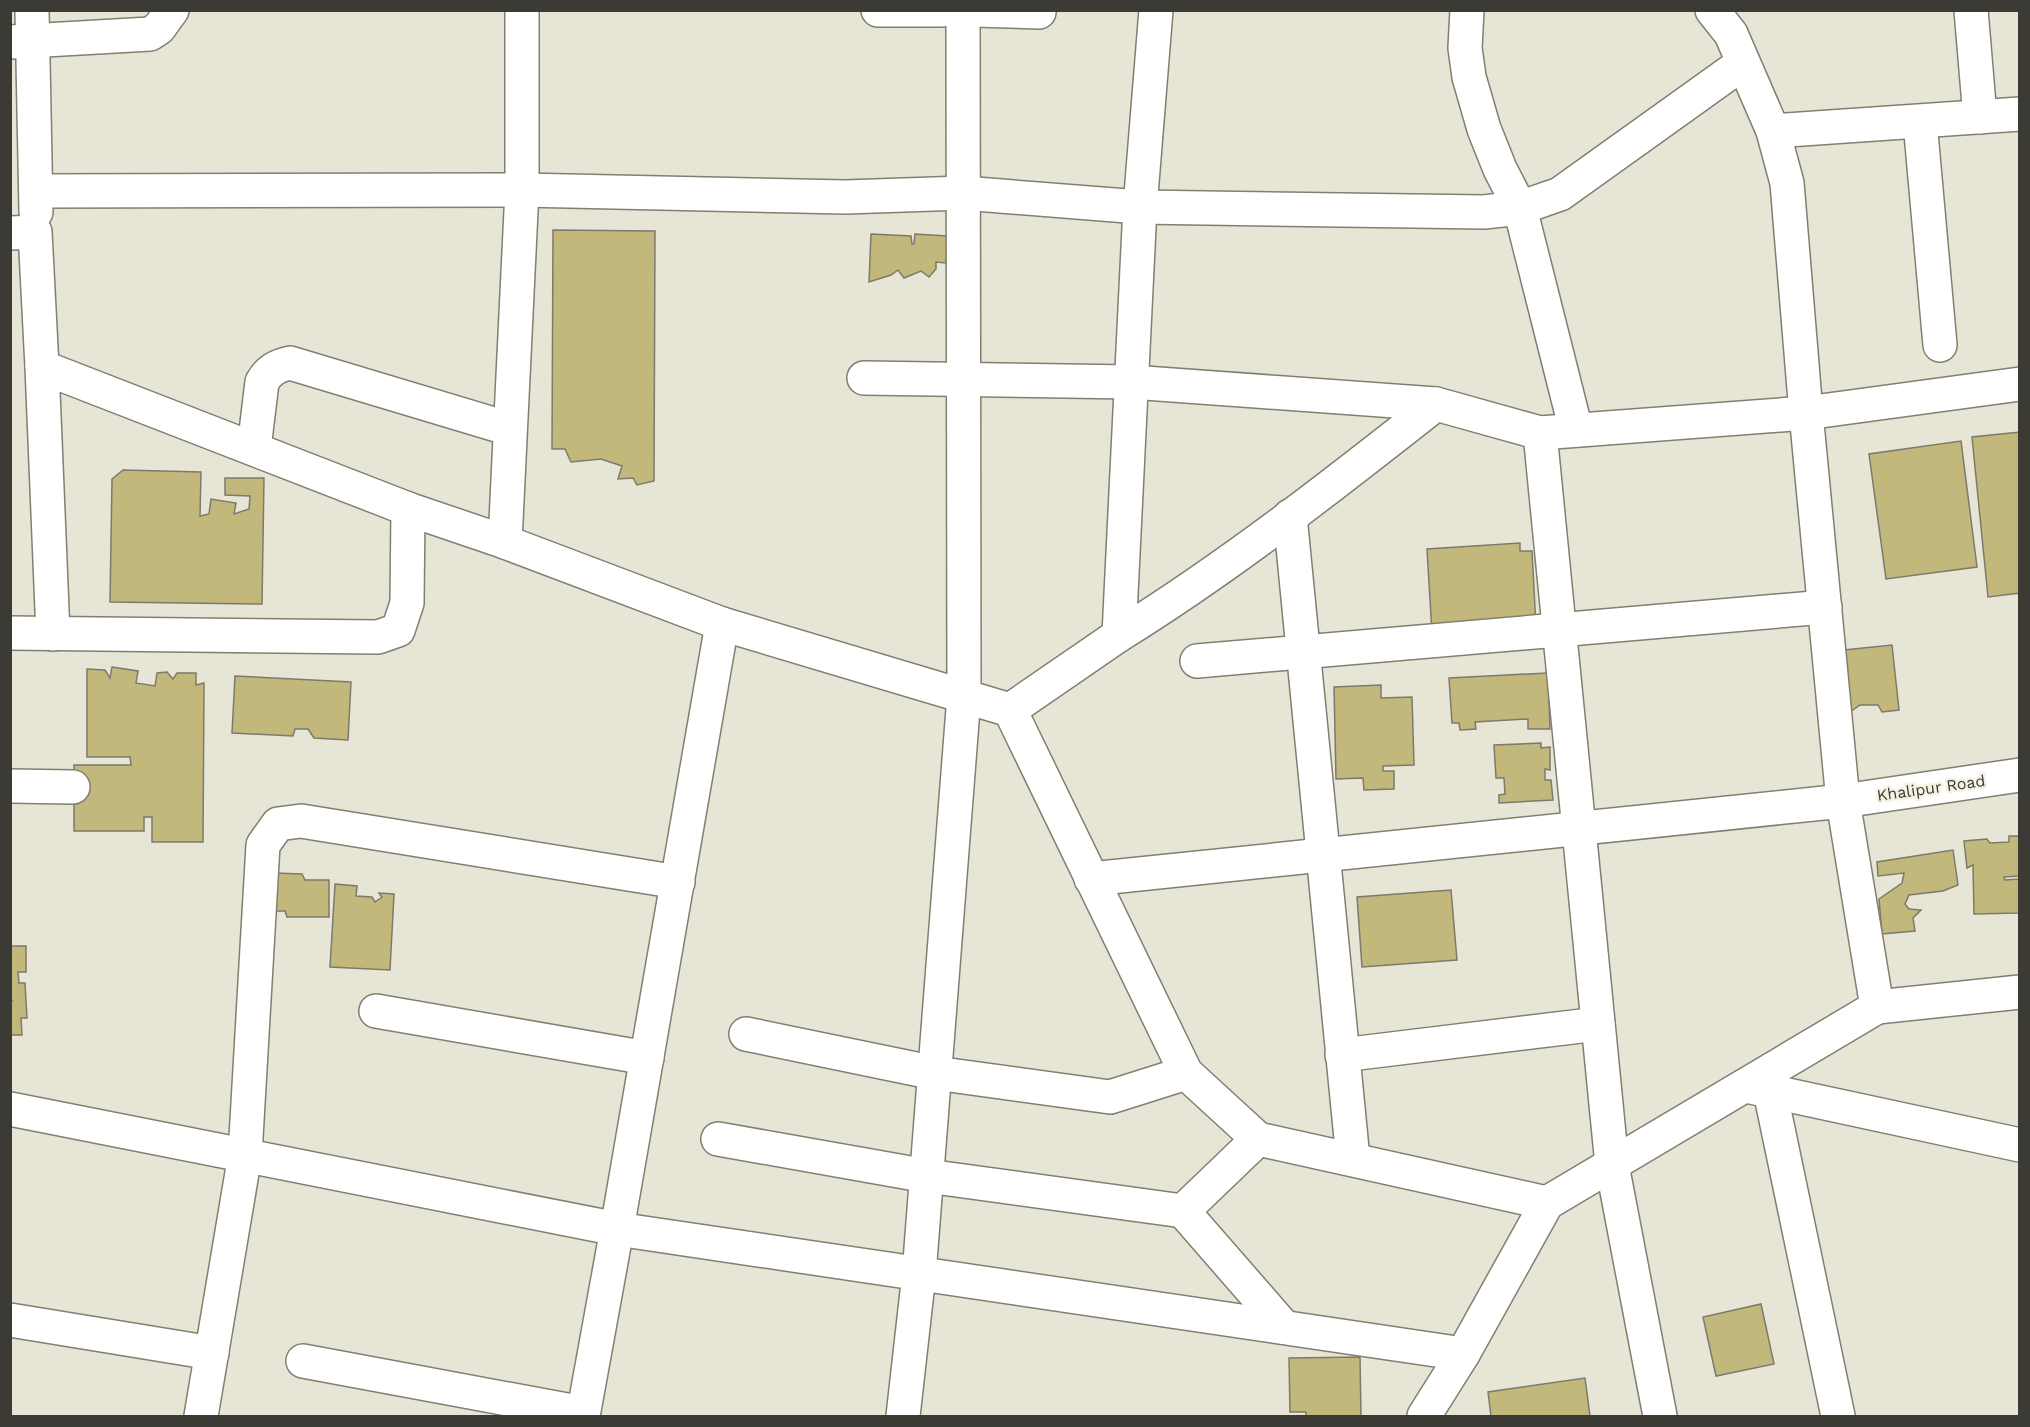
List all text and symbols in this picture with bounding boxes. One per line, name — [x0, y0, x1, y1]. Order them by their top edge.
street label: Khalipur Road — [1876, 771, 1986, 805]

